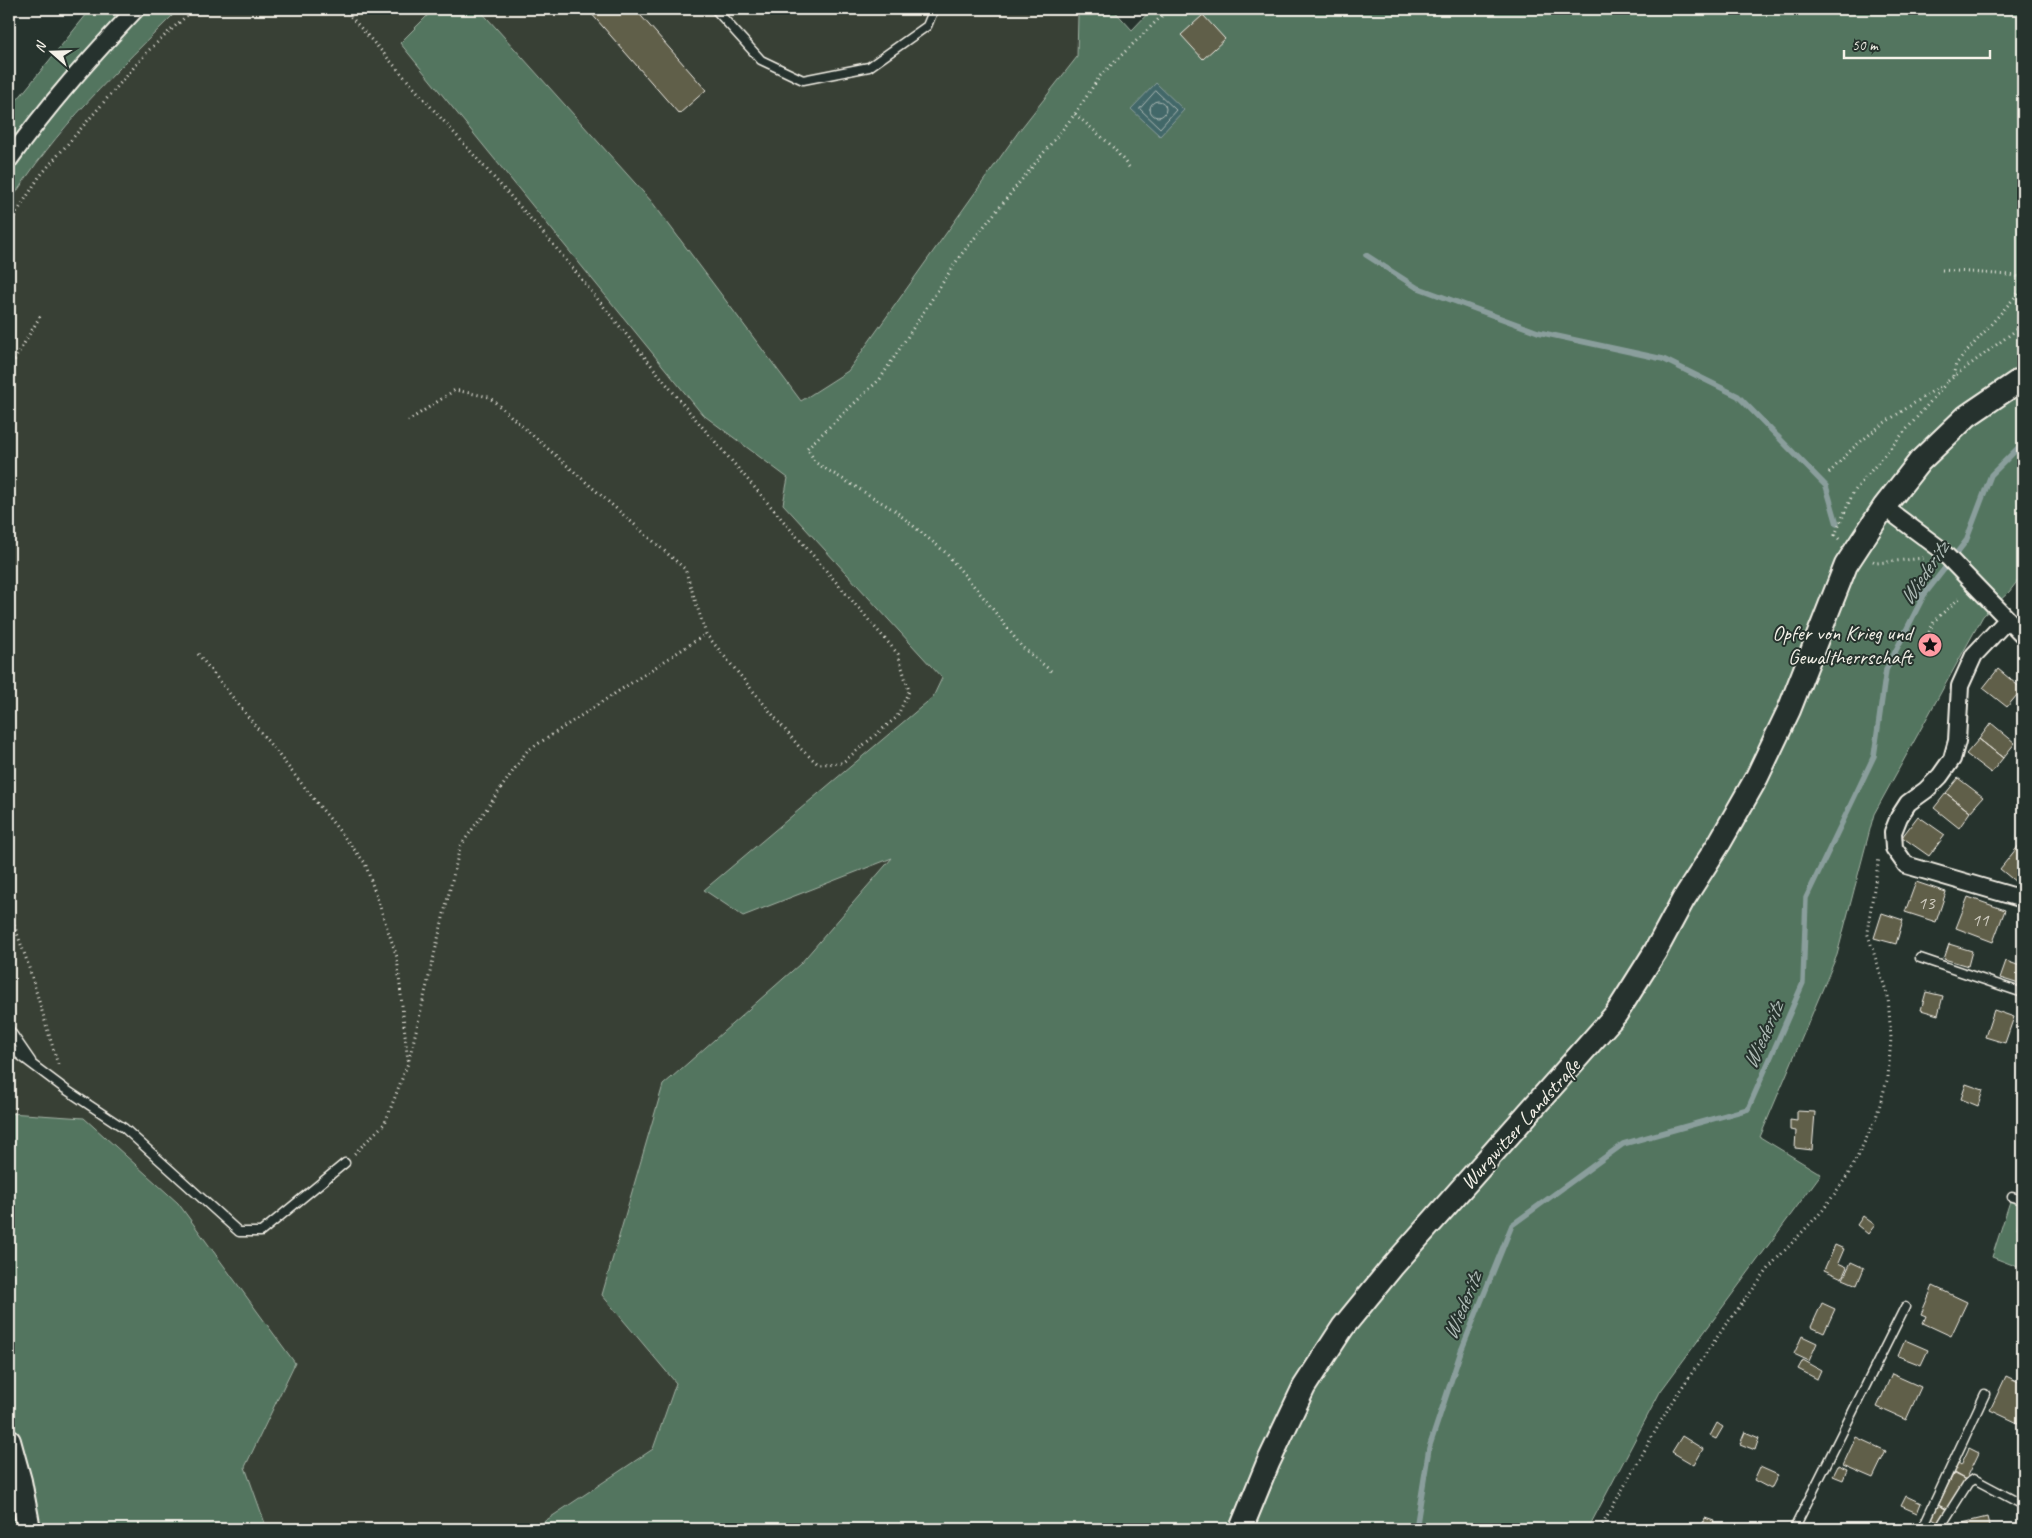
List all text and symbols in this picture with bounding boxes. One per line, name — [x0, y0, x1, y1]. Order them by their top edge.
north arrow — [28, 28, 78, 78]
scale bar — [1844, 28, 1991, 60]
text: 50 m — [1852, 36, 1879, 55]
text: N — [31, 39, 51, 55]
water label: Wiederitz — [1893, 534, 1957, 610]
place label: Opfer von Krieg und Gewaltherrschaft — [1772, 620, 1915, 670]
place icon: Opfer von Krieg und Gewaltherrschaft — [1917, 632, 1943, 658]
house number: 13 — [1917, 891, 1936, 915]
house number: 11 — [1971, 908, 1990, 932]
water label: Wiederitz — [1736, 995, 1791, 1073]
street label: Wurgwitzer Landstraße — [1455, 1052, 1587, 1195]
water label: Wiederitz — [1436, 1266, 1489, 1344]

